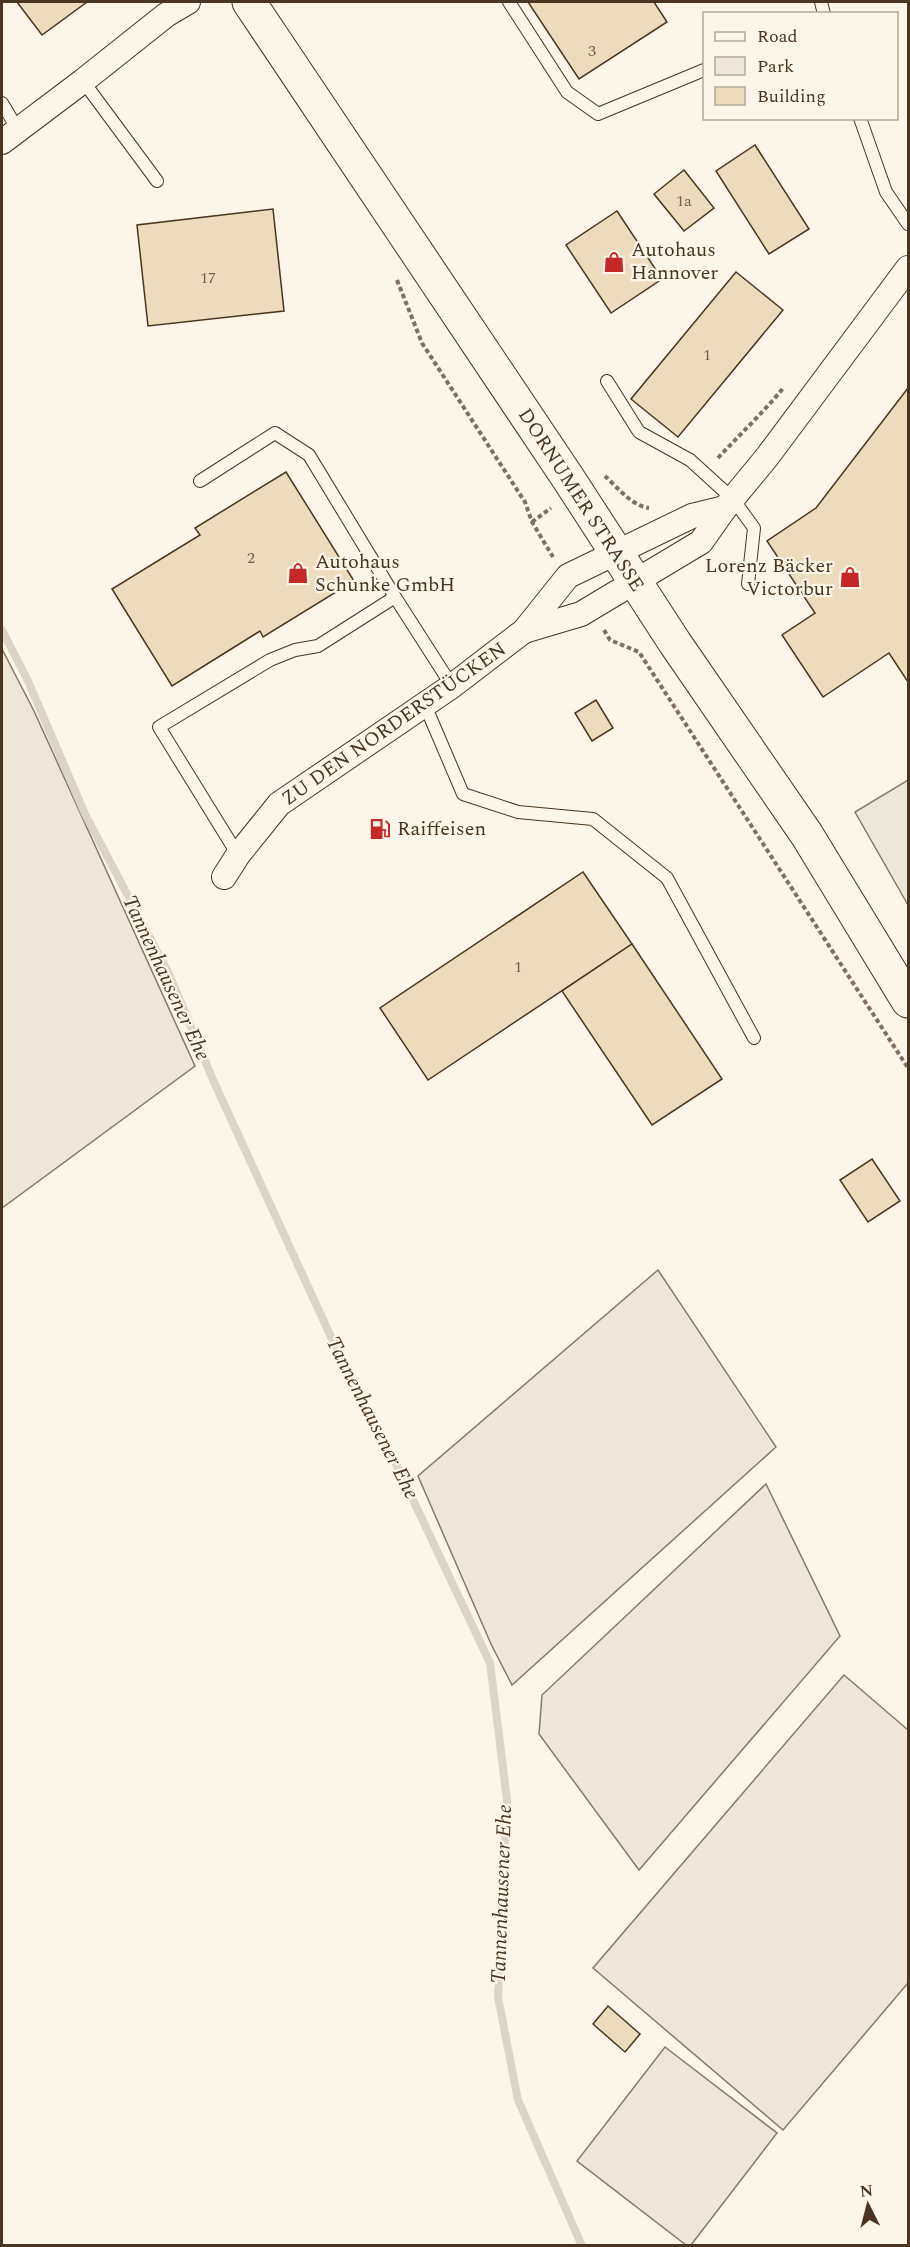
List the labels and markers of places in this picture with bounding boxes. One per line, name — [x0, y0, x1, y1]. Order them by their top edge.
place label: Autohaus Hannover — [631, 235, 718, 288]
shop icon: Autohaus Hannover — [602, 250, 626, 274]
place label: Autohaus Schunke GmbH — [315, 547, 455, 600]
place label: Lorenz Bäcker Victorbur — [705, 551, 833, 604]
shop icon: Autohaus Schunke GmbH — [286, 561, 310, 585]
shop icon: Lorenz Bäcker Victorbur — [838, 565, 862, 589]
place label: Raiffeisen — [397, 814, 486, 844]
fuel station icon: Raiffeisen — [368, 817, 392, 841]

